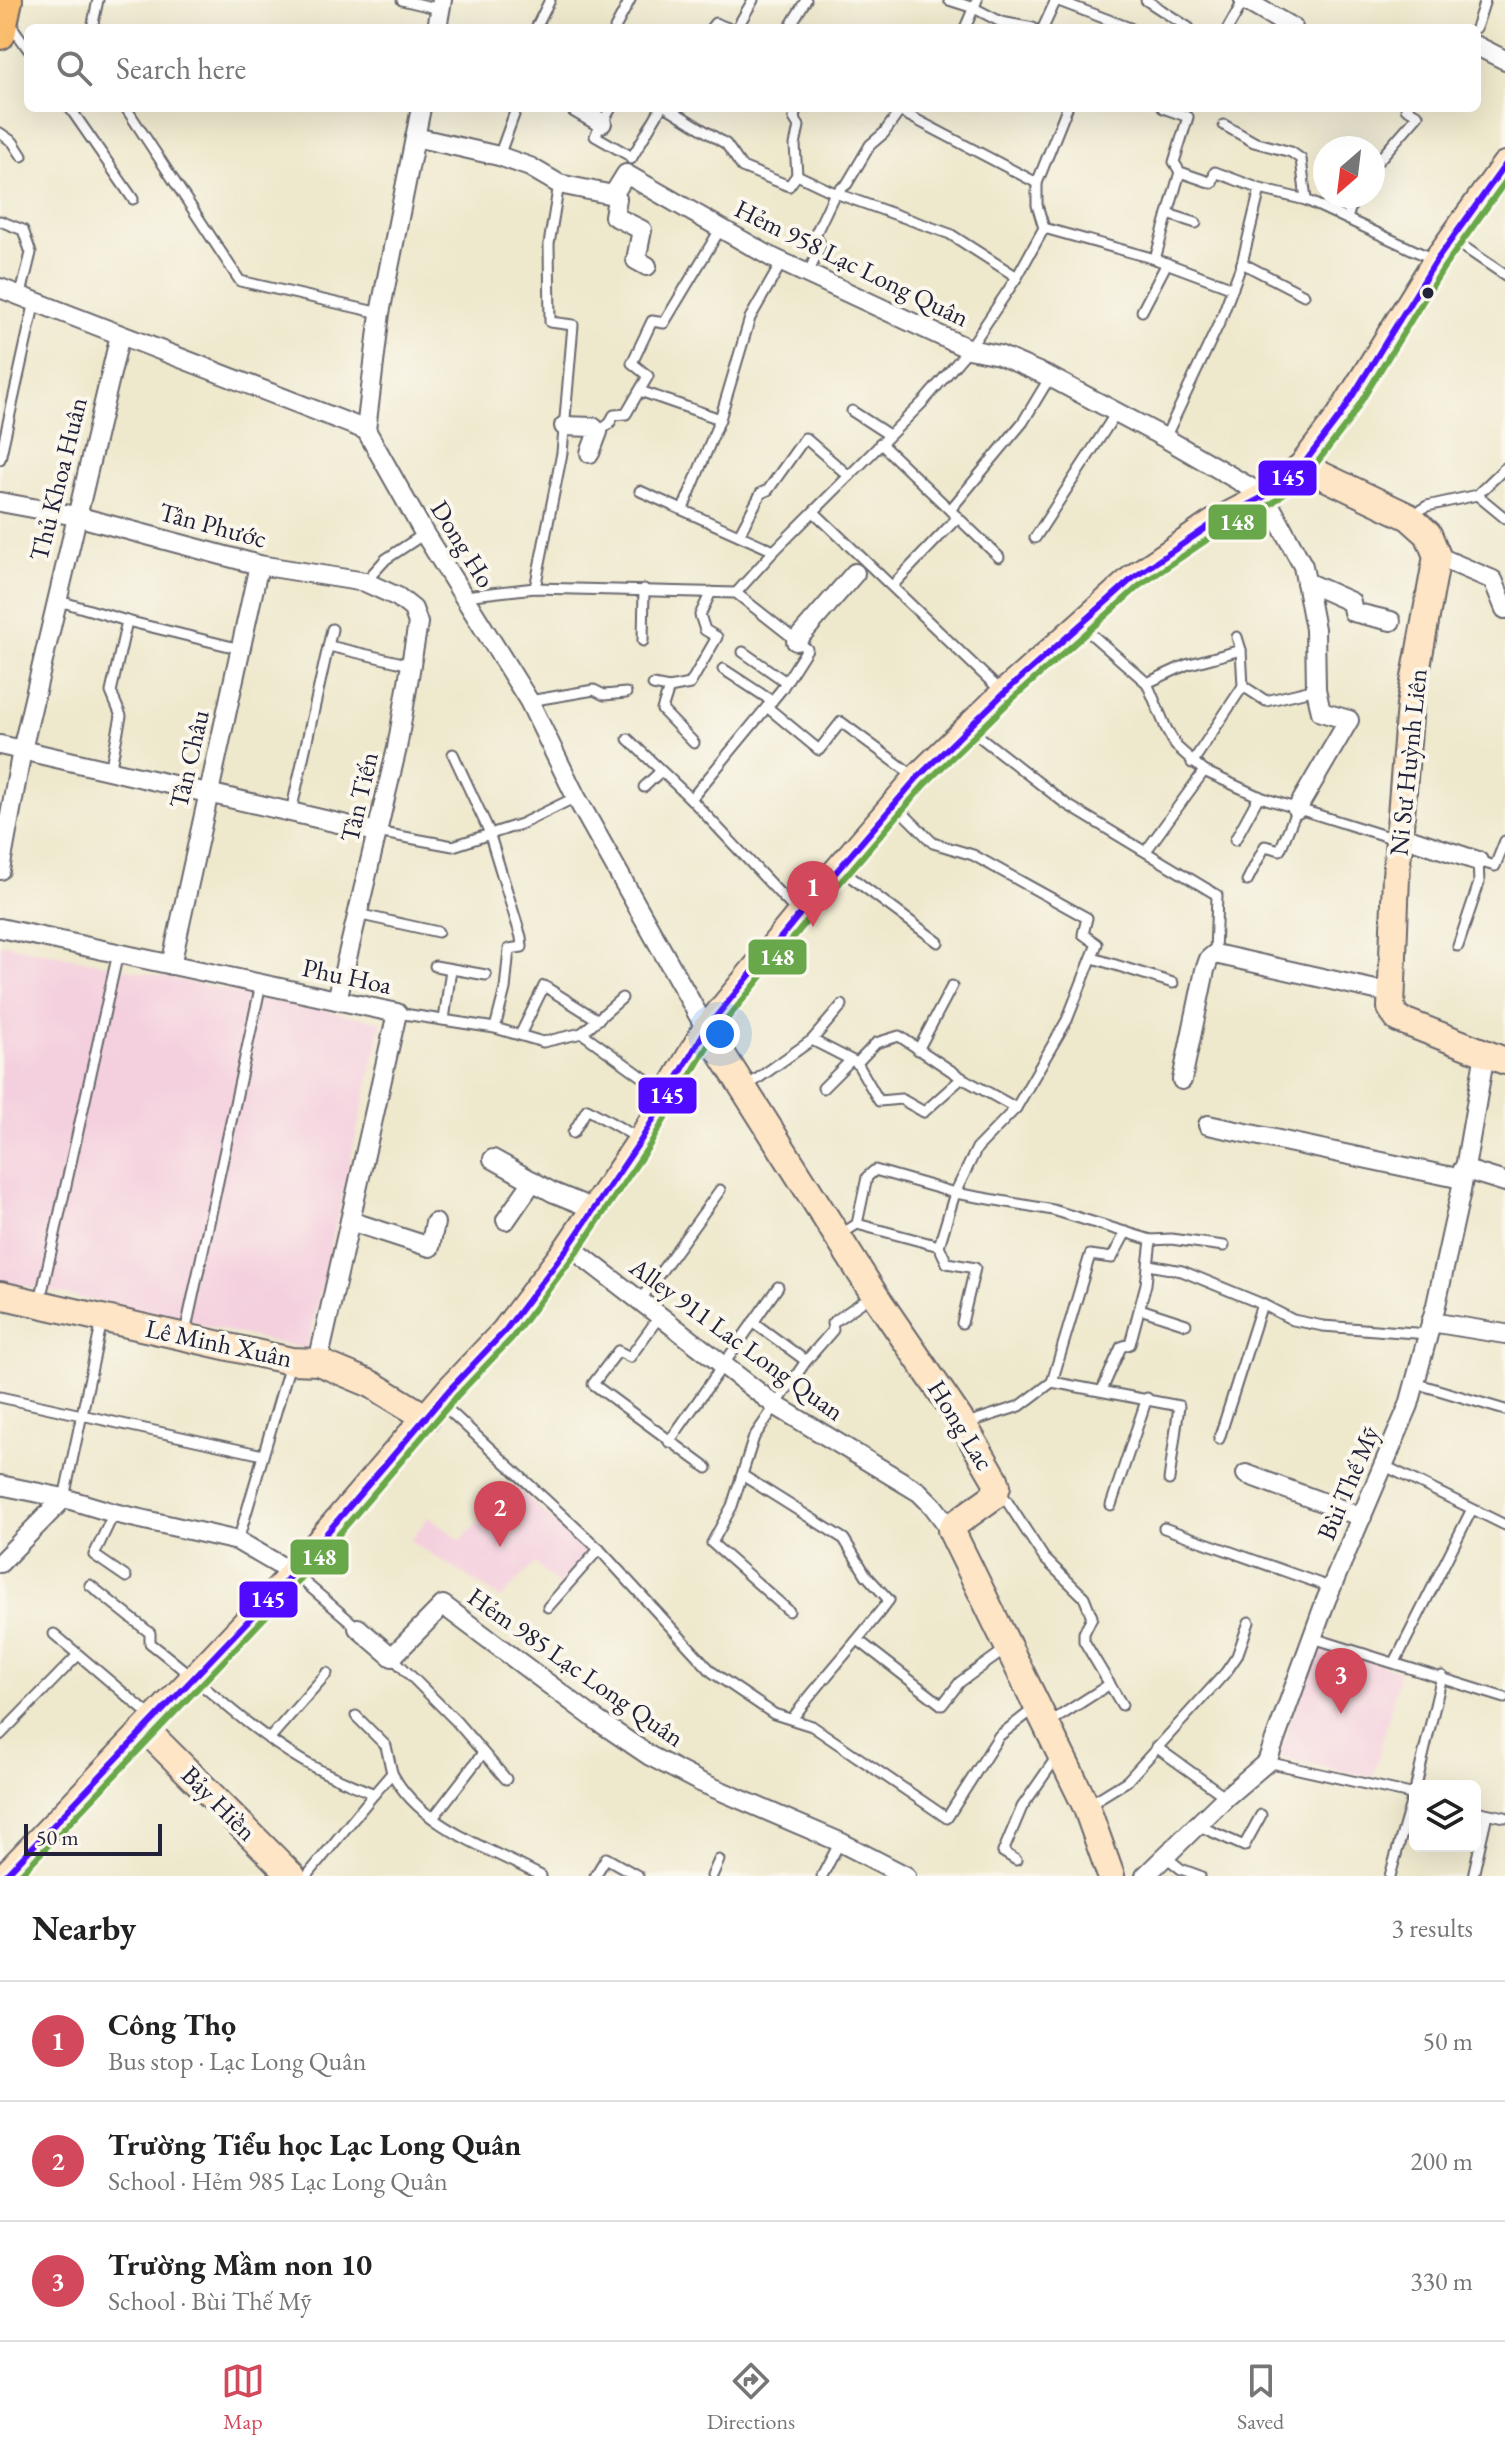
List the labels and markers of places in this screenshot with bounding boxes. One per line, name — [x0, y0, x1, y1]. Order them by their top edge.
unlabelled marker — [1420, 285, 1436, 301]
pin: 1 — [787, 861, 839, 927]
pin: 2 — [474, 1481, 526, 1547]
pin: 3 — [1315, 1648, 1367, 1714]

